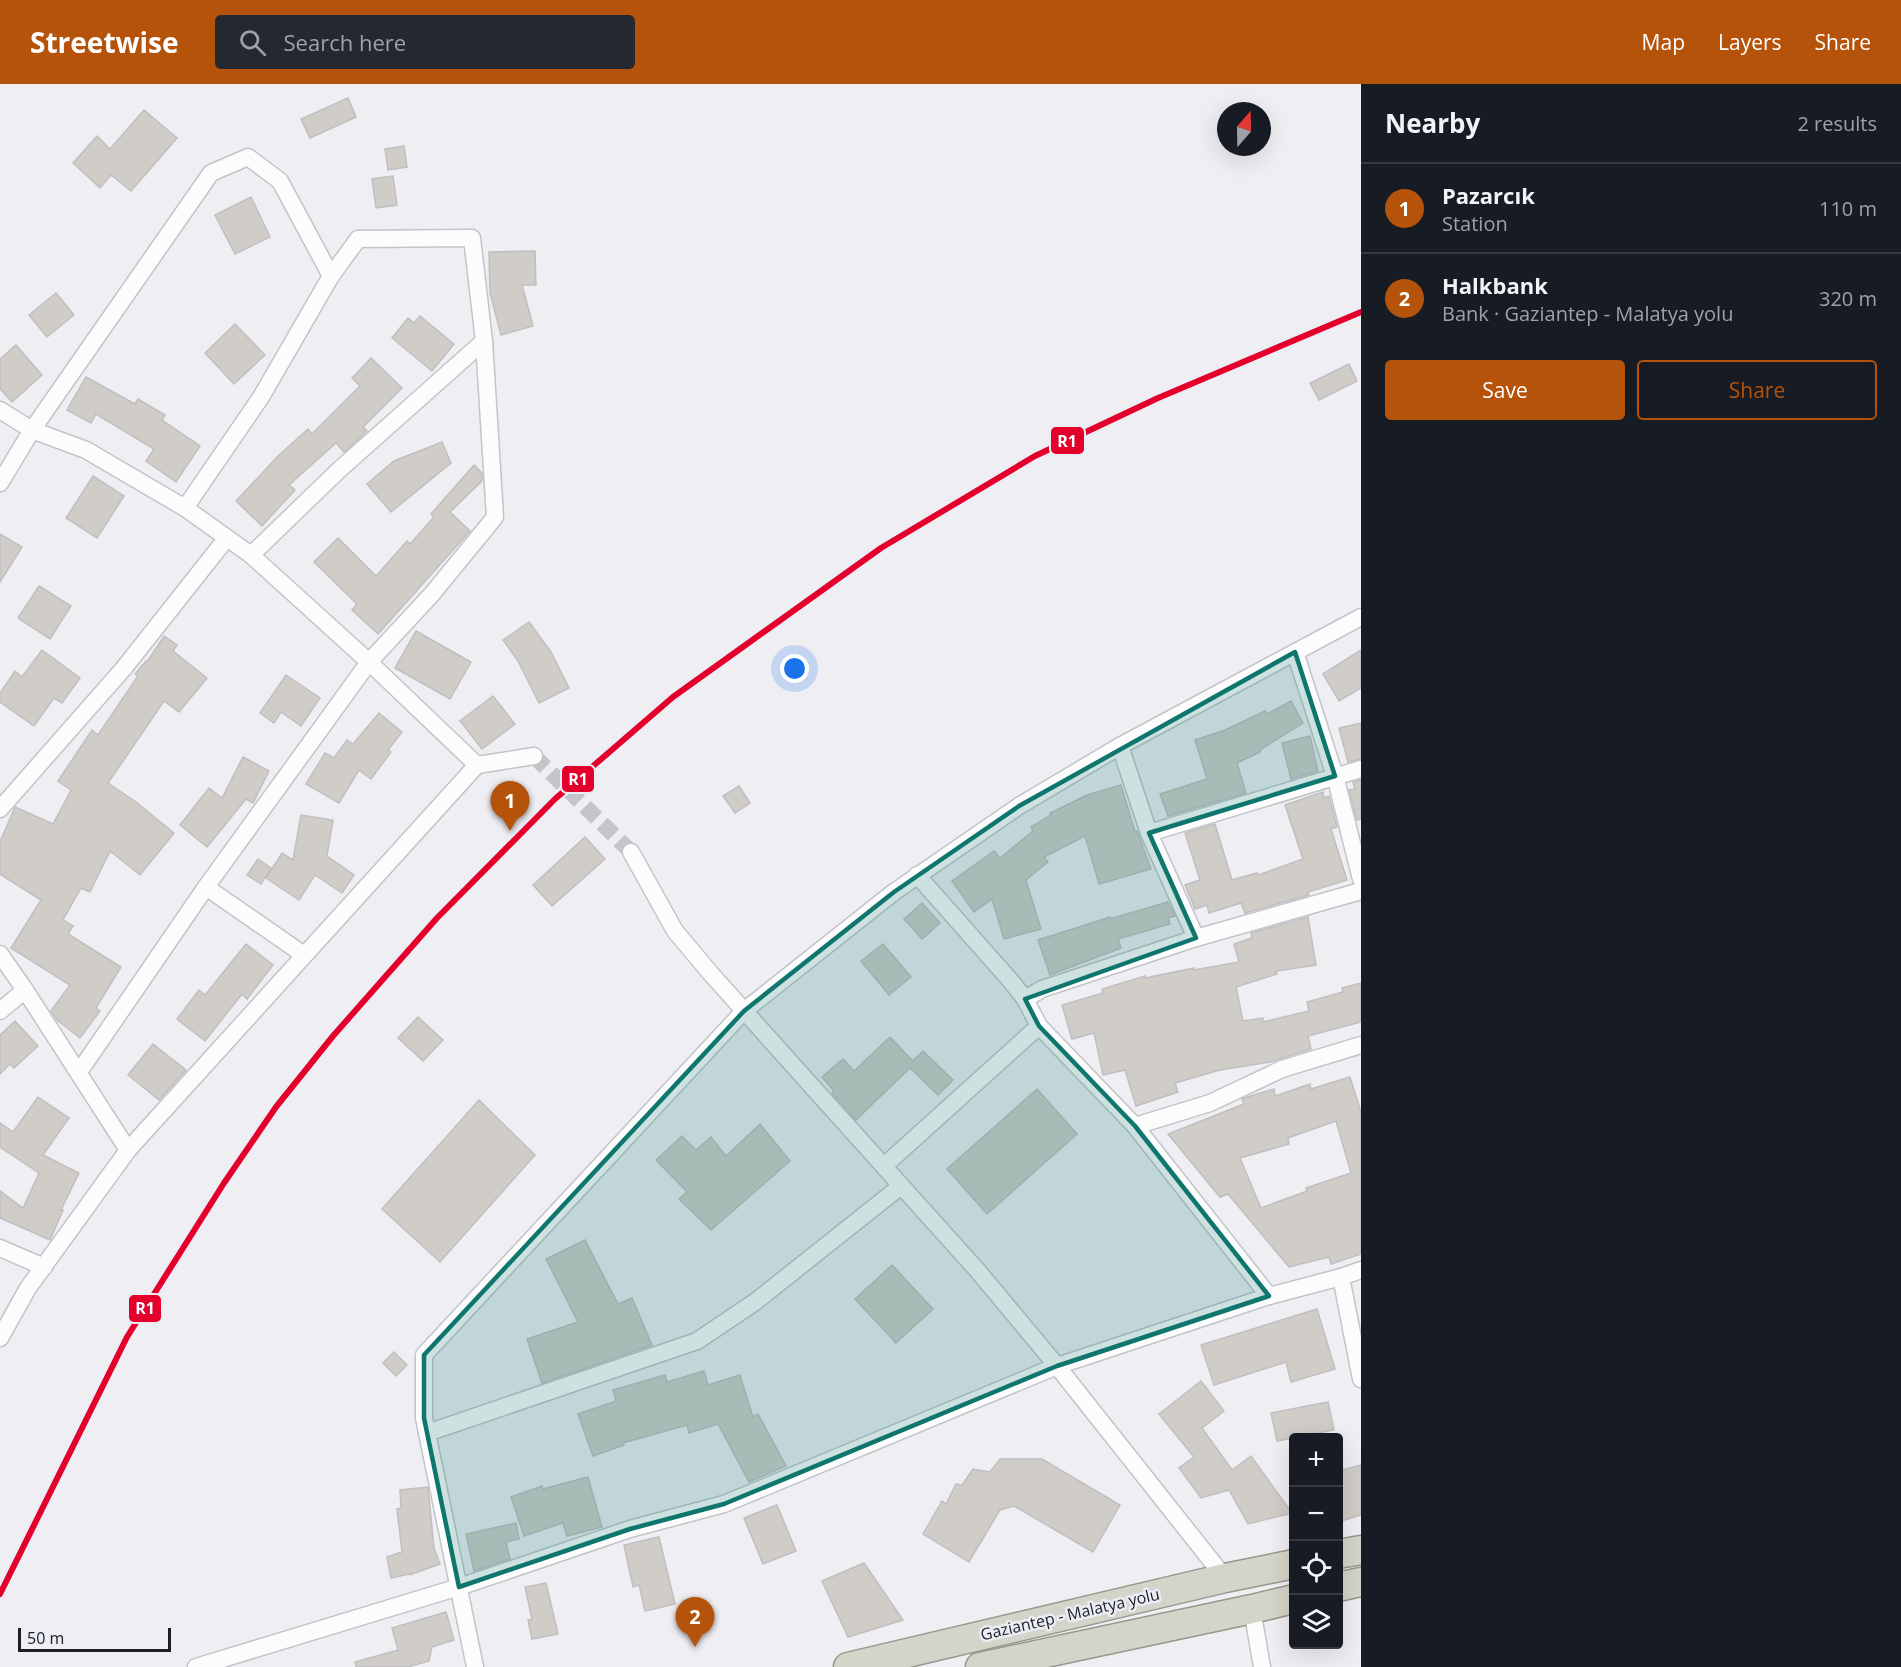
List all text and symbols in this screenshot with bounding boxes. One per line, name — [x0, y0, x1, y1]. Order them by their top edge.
search box — [215, 15, 635, 69]
text: Streetwise — [30, 23, 179, 61]
icon: search — [236, 26, 269, 59]
text: Search here — [284, 27, 406, 57]
text: Map — [1642, 28, 1685, 56]
text: Layers — [1718, 28, 1782, 56]
text: Share — [1815, 28, 1871, 56]
north arrow — [1217, 102, 1271, 156]
text: Nearby — [1385, 105, 1480, 141]
text: 2 results — [1797, 110, 1877, 137]
text: Pazarcık — [1442, 180, 1535, 210]
text: 1 — [1399, 195, 1410, 222]
text: 110 m — [1819, 195, 1877, 222]
text: Station — [1442, 210, 1508, 237]
text: Halkbank — [1442, 270, 1548, 300]
text: 2 — [1399, 285, 1410, 312]
text: 320 m — [1819, 285, 1877, 312]
text: Bank · Gaziantep - Malatya yolu — [1442, 300, 1733, 327]
button: Save — [1385, 360, 1625, 420]
button: Share — [1637, 360, 1877, 420]
line badge: R1 — [1050, 426, 1085, 455]
text: R1 — [1057, 430, 1077, 452]
your location — [780, 654, 809, 683]
line badge: R1 — [561, 765, 595, 793]
text: R1 — [568, 768, 588, 790]
pin: 1 — [490, 782, 530, 831]
line badge: R1 — [128, 1294, 162, 1323]
text: R1 — [135, 1297, 155, 1319]
map controls — [1289, 1433, 1343, 1649]
button: + — [1289, 1433, 1343, 1487]
button: − — [1289, 1487, 1343, 1541]
button: locate — [1289, 1541, 1343, 1595]
street label: Gaziantep - Malatya yolu — [978, 1583, 1162, 1645]
button: layers — [1289, 1595, 1343, 1649]
pin: 2 — [676, 1598, 714, 1647]
scale bar — [18, 1625, 171, 1652]
text: 50 m — [27, 1627, 64, 1649]

